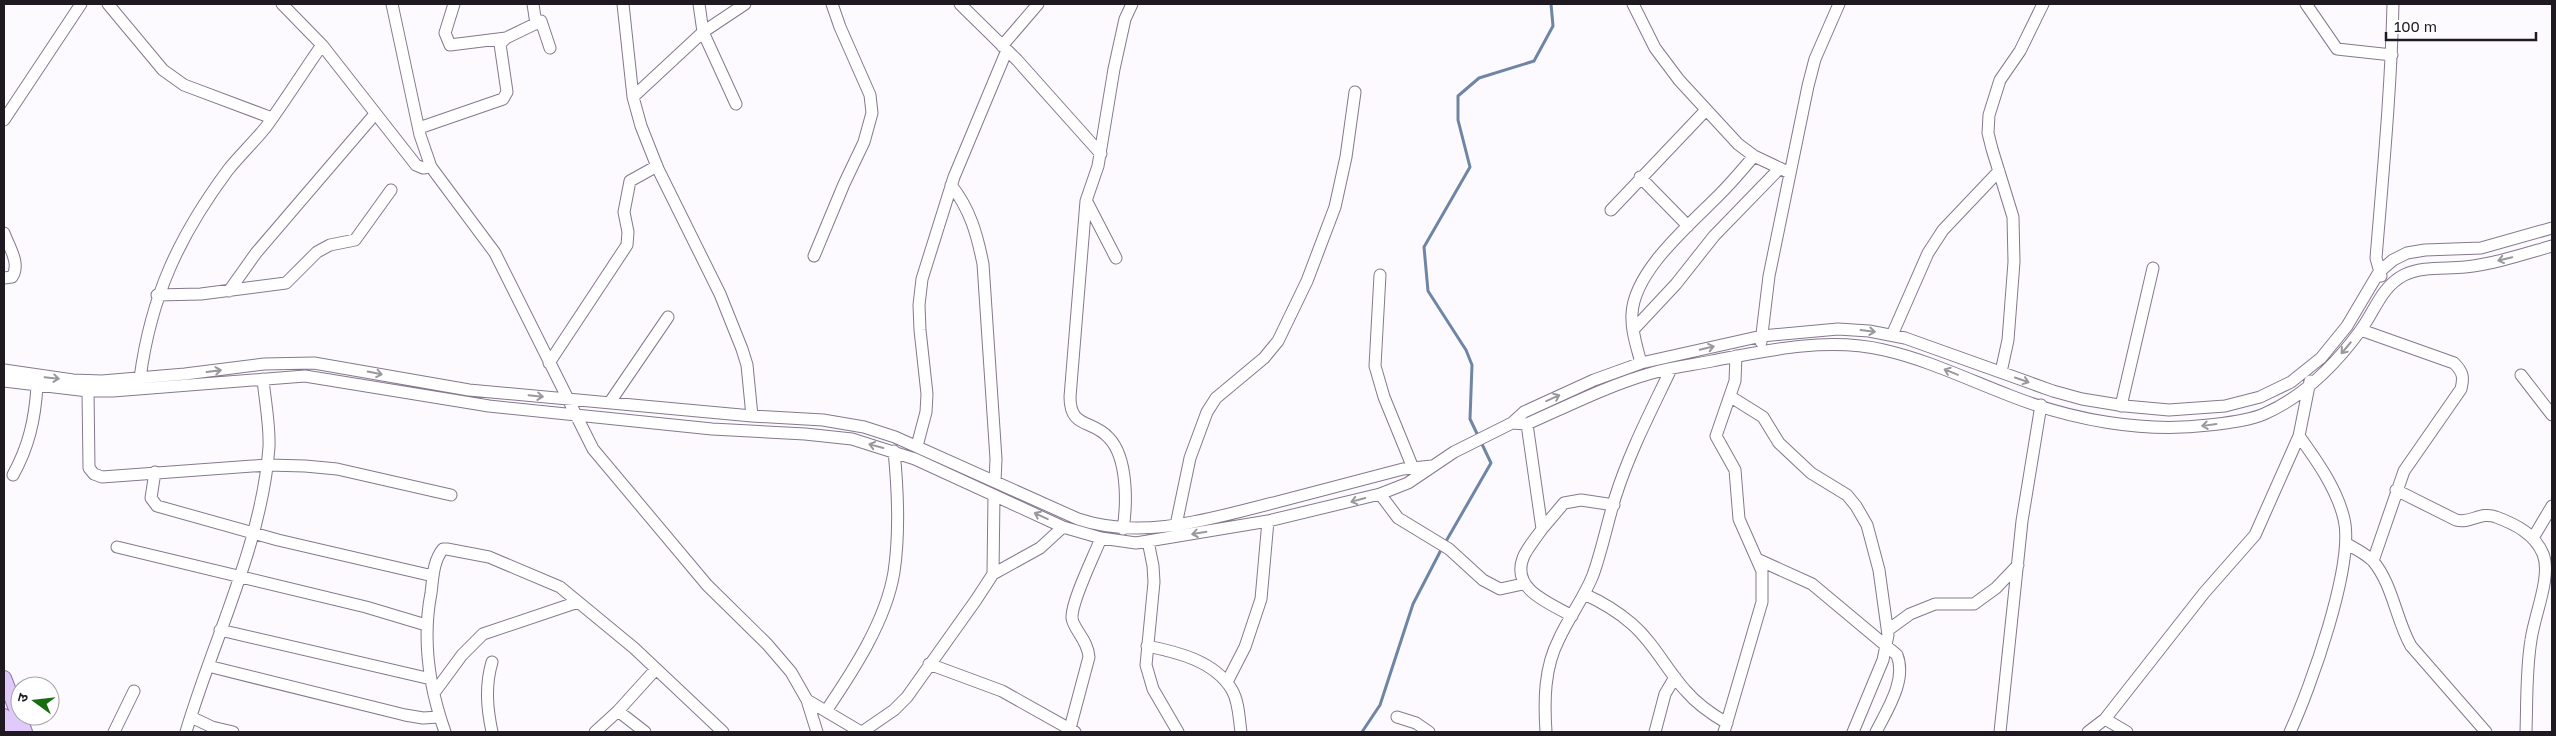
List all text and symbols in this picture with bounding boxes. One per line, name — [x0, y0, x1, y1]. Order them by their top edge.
scale bar — [2386, 10, 2536, 42]
text: 100 m — [2394, 17, 2437, 35]
one-way arrow — [2498, 255, 2514, 264]
one-way arrow — [1860, 326, 1876, 336]
one-way arrow — [2341, 341, 2352, 354]
one-way arrow — [1699, 343, 1715, 352]
one-way arrow — [205, 366, 221, 376]
one-way arrow — [1943, 367, 1959, 376]
one-way arrow — [367, 369, 383, 379]
one-way arrow — [44, 373, 60, 383]
one-way arrow — [2014, 376, 2030, 385]
one-way arrow — [527, 391, 543, 401]
one-way arrow — [1545, 393, 1560, 402]
one-way arrow — [2202, 420, 2218, 430]
one-way arrow — [868, 440, 884, 450]
one-way arrow — [1350, 495, 1366, 505]
one-way arrow — [1034, 511, 1049, 521]
one-way arrow — [1191, 529, 1207, 539]
north arrow — [10, 676, 60, 726]
text: उ — [13, 691, 31, 704]

